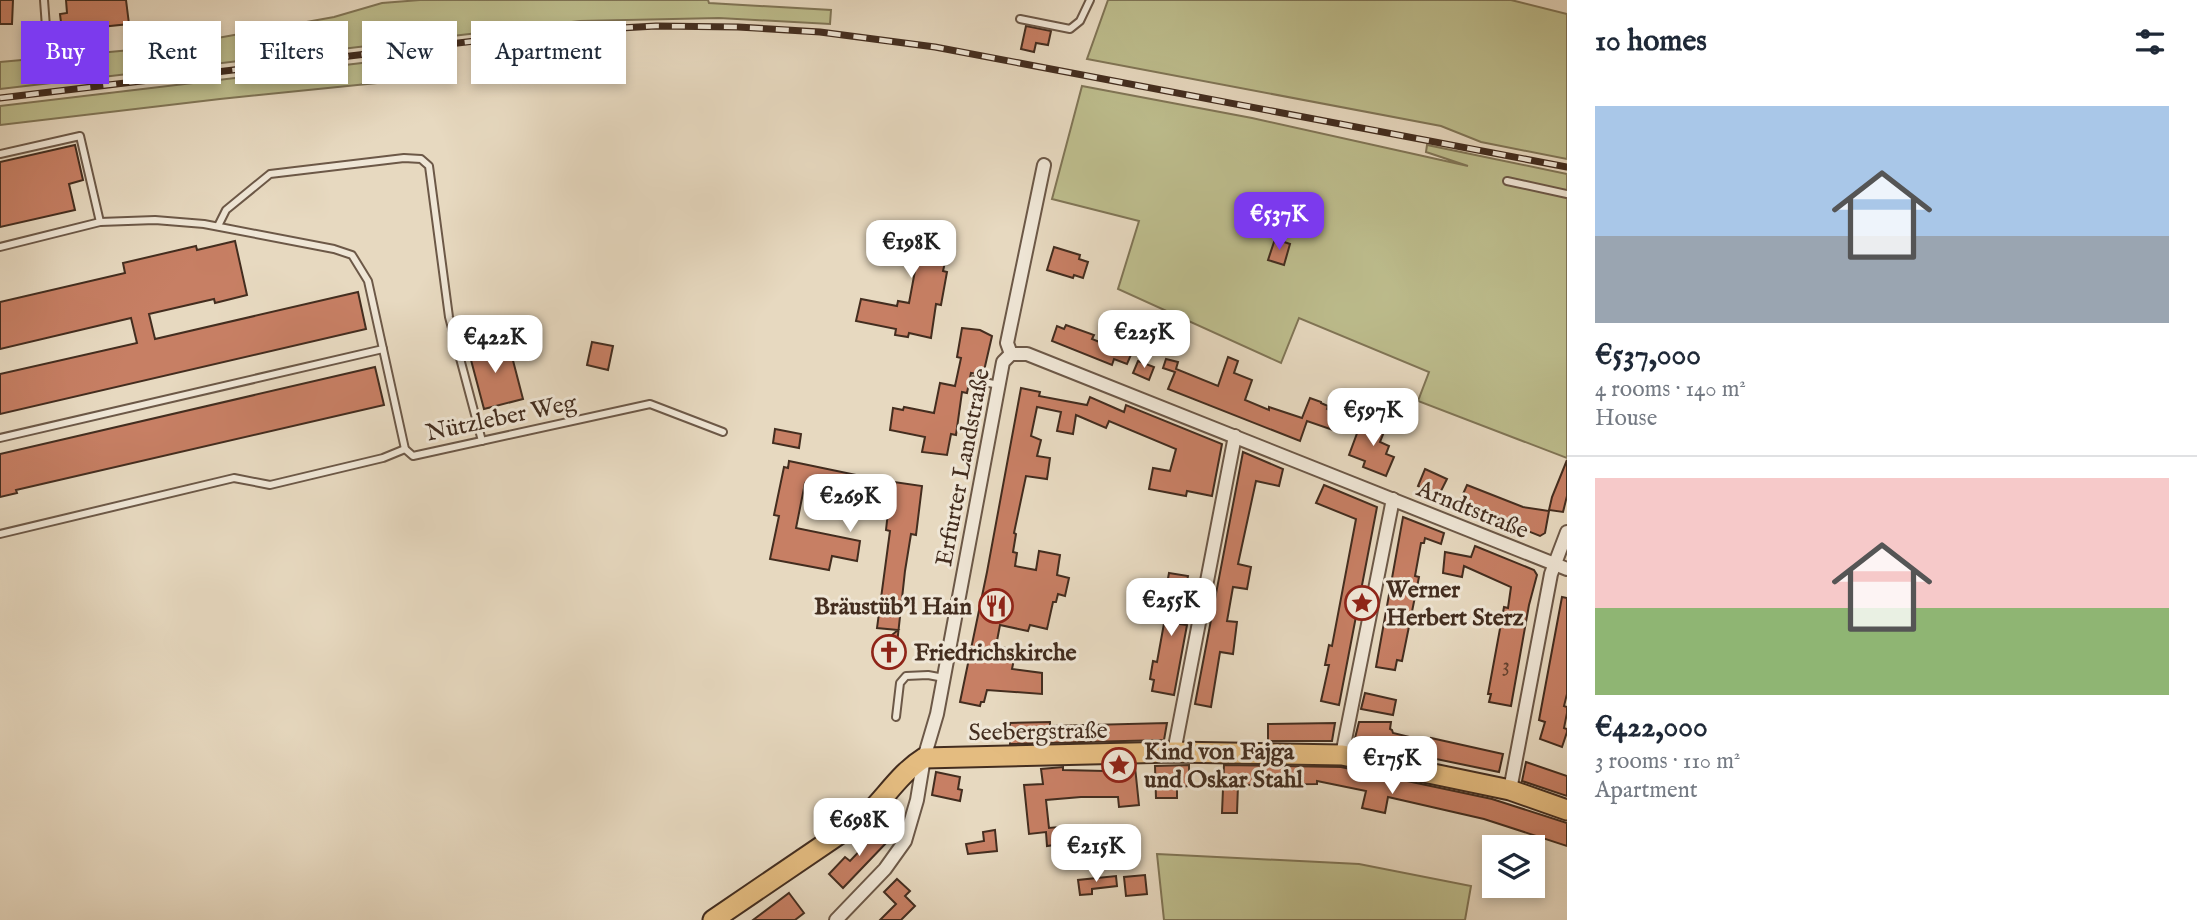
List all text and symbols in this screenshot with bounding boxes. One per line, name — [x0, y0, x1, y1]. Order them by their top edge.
chip: Buy — [21, 21, 109, 84]
chip: Rent — [123, 21, 221, 84]
chip: Filters — [235, 21, 348, 84]
chip: New — [362, 21, 457, 84]
chip: Apartment — [471, 21, 626, 84]
text: 10 homes — [1595, 23, 1707, 61]
icon: filters — [2131, 23, 2169, 61]
icon: home — [1819, 152, 1945, 278]
pin: €537K — [1230, 192, 1328, 252]
text: €537K — [1250, 200, 1308, 229]
pin: €198K — [862, 220, 960, 280]
text: €198K — [882, 228, 940, 257]
pin: €225K — [1095, 310, 1193, 370]
pin: €422K — [446, 316, 544, 375]
text: €225K — [1114, 318, 1174, 347]
text: €422K — [464, 323, 526, 352]
text: €537,000 — [1595, 337, 1701, 375]
street label: Erfurter Landstraße — [929, 366, 998, 569]
text: 4 rooms · 140 m² — [1595, 375, 1746, 404]
street label: Nützleber Weg — [423, 387, 580, 450]
pin: €597K — [1324, 388, 1422, 448]
text: €597K — [1343, 396, 1403, 425]
text: House — [1595, 404, 1657, 433]
street label: Arndtstraße — [1411, 474, 1533, 547]
pin: €269K — [801, 475, 899, 534]
text: €269K — [820, 482, 880, 511]
icon: home — [1819, 524, 1945, 650]
place label: Werner Herbert Sterz — [1385, 575, 1524, 634]
pin: €255K — [1122, 578, 1220, 638]
place icon: Werner Herbert Sterz — [1343, 584, 1381, 622]
text: €255K — [1142, 586, 1200, 615]
restaurant icon: Bräustüb'l Hain — [977, 587, 1015, 625]
place label: Bräustüb'l Hain — [814, 592, 972, 623]
church icon: Friedrichskirche — [870, 633, 908, 671]
place label: Friedrichskirche — [914, 638, 1077, 669]
house number: 3 — [1502, 652, 1510, 679]
text: €422,000 — [1595, 709, 1708, 747]
street label: Seebergstraße — [968, 716, 1108, 749]
pin: €175K — [1343, 736, 1441, 796]
place label: Kind von Fajga und Oskar Stahl — [1144, 737, 1304, 796]
text: €175K — [1363, 744, 1421, 773]
place icon: Kind von Fajga und Oskar Stahl — [1100, 746, 1138, 784]
text: 3 rooms · 110 m² — [1595, 747, 1740, 776]
text: Apartment — [1595, 776, 1698, 805]
pin: €698K — [810, 798, 908, 858]
text: €698K — [830, 806, 888, 835]
pin: €215K — [1047, 824, 1145, 884]
text: €215K — [1067, 832, 1125, 861]
map controls — [1482, 835, 1545, 898]
button: layers — [1482, 835, 1545, 898]

